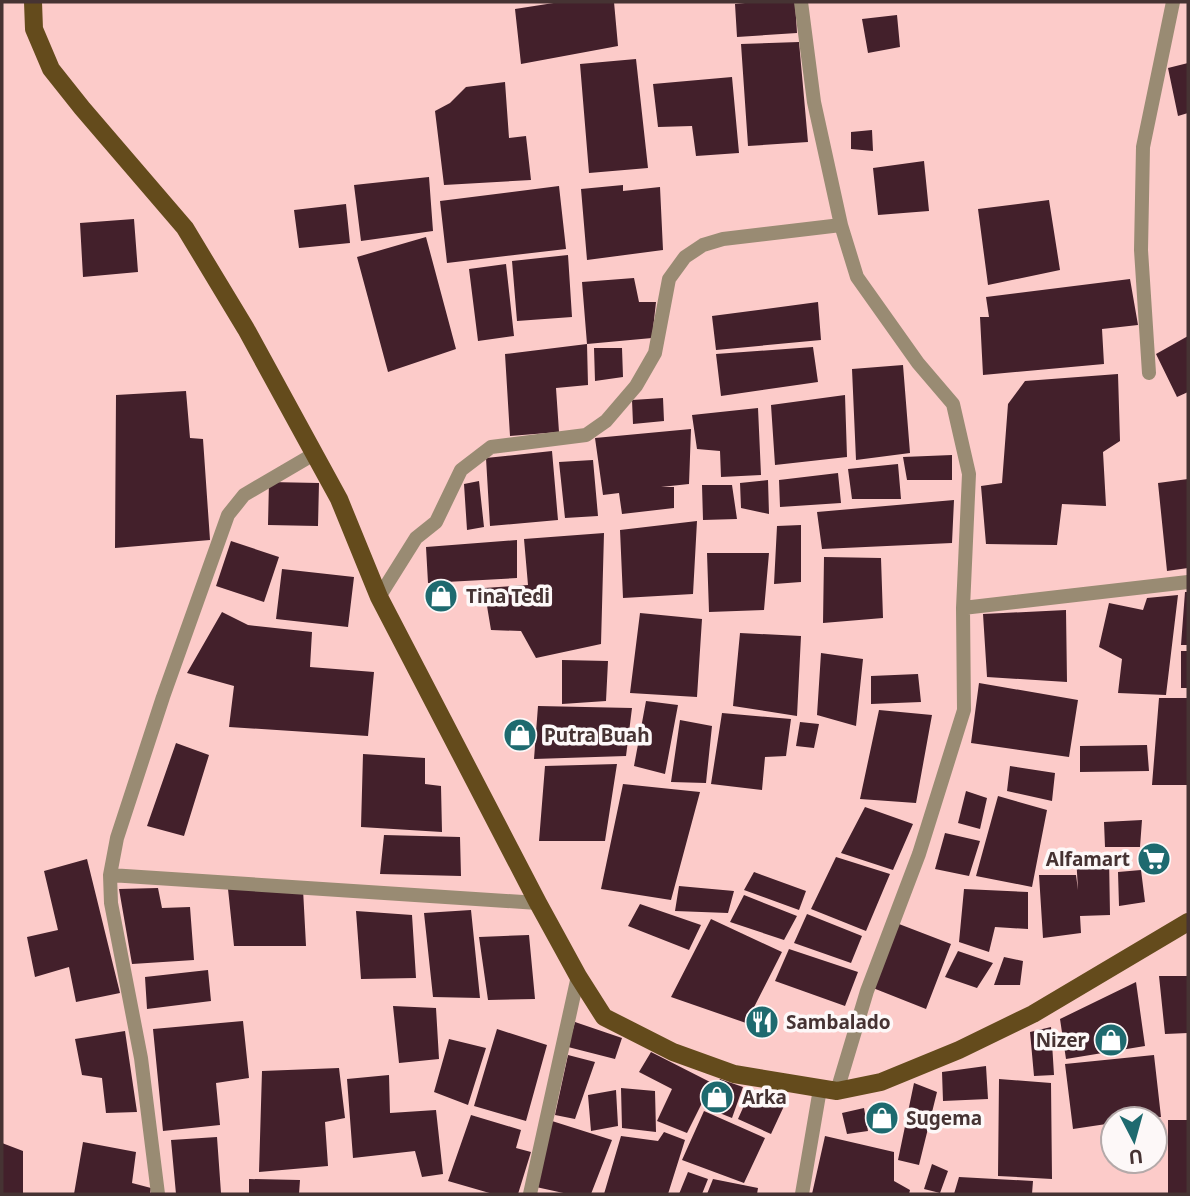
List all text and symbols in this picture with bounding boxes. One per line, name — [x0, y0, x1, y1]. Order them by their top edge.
shop icon: Tina Tedi — [422, 577, 460, 615]
place label: Tina Tedi — [466, 583, 550, 609]
shop icon: Putra Buah — [501, 716, 539, 754]
place label: Putra Buah — [544, 722, 650, 748]
supermarket icon: Alfamart — [1135, 840, 1173, 878]
place label: Alfamart — [1046, 846, 1130, 872]
restaurant icon: Sambalado — [743, 1003, 781, 1041]
place label: Sambalado — [786, 1009, 891, 1035]
shop icon: Nizer — [1092, 1021, 1130, 1059]
place label: Nizer — [1036, 1027, 1086, 1053]
shop icon: Arka — [698, 1078, 736, 1116]
place label: Arka — [742, 1084, 787, 1110]
shop icon: Sugema — [863, 1099, 901, 1137]
place label: Sugema — [906, 1105, 982, 1131]
north arrow — [1099, 1105, 1169, 1175]
text: U — [1127, 1143, 1144, 1171]

